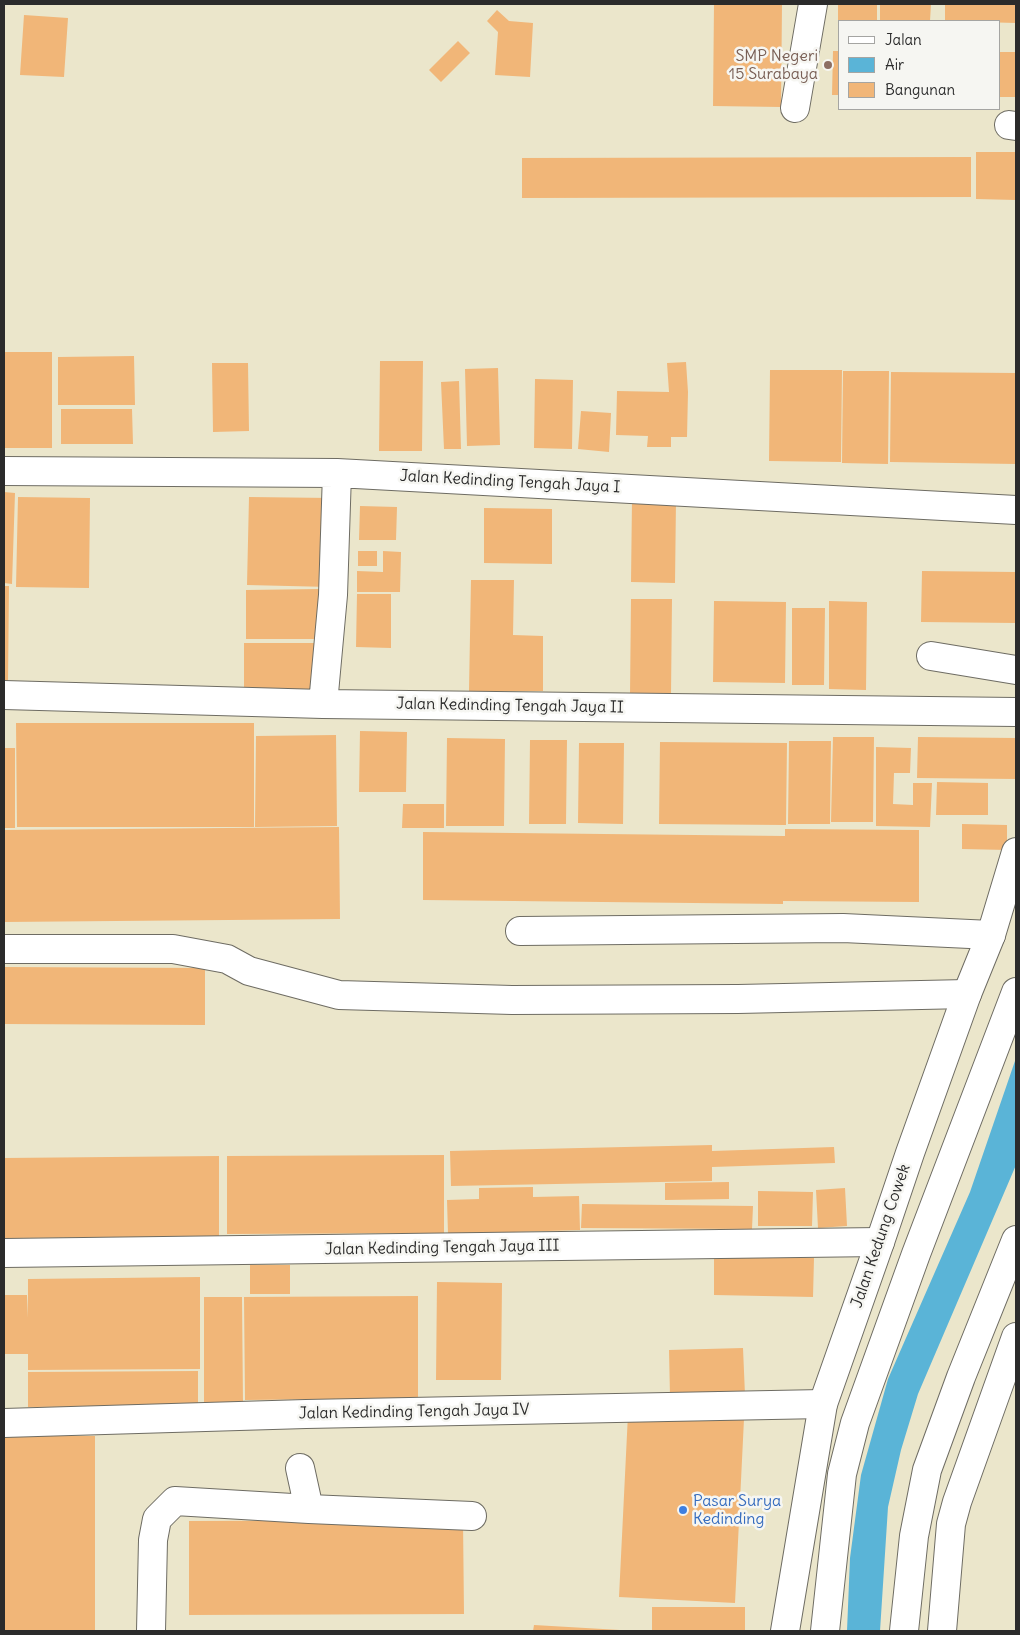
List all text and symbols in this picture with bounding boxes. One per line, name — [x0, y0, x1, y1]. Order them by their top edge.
legend — [838, 20, 1000, 110]
text: Jalan — [885, 30, 922, 49]
place label: SMP Negeri 15 Surabaya — [729, 46, 818, 84]
text: Air — [885, 55, 904, 74]
marker: SMP Negeri 15 Surabaya — [822, 59, 834, 71]
text: Bangunan — [885, 80, 955, 99]
street label: Jalan Kedinding Tengah Jaya I — [399, 467, 621, 497]
street label: Jalan Kedinding Tengah Jaya II — [396, 694, 624, 718]
street label: Jalan Kedung Cowek — [847, 1162, 915, 1310]
street label: Jalan Kedinding Tengah Jaya III — [324, 1236, 560, 1260]
street label: Jalan Kedinding Tengah Jaya IV — [298, 1400, 530, 1424]
place label: Pasar Surya Kedinding — [693, 1491, 781, 1529]
marker: Pasar Surya Kedinding — [677, 1504, 689, 1516]

